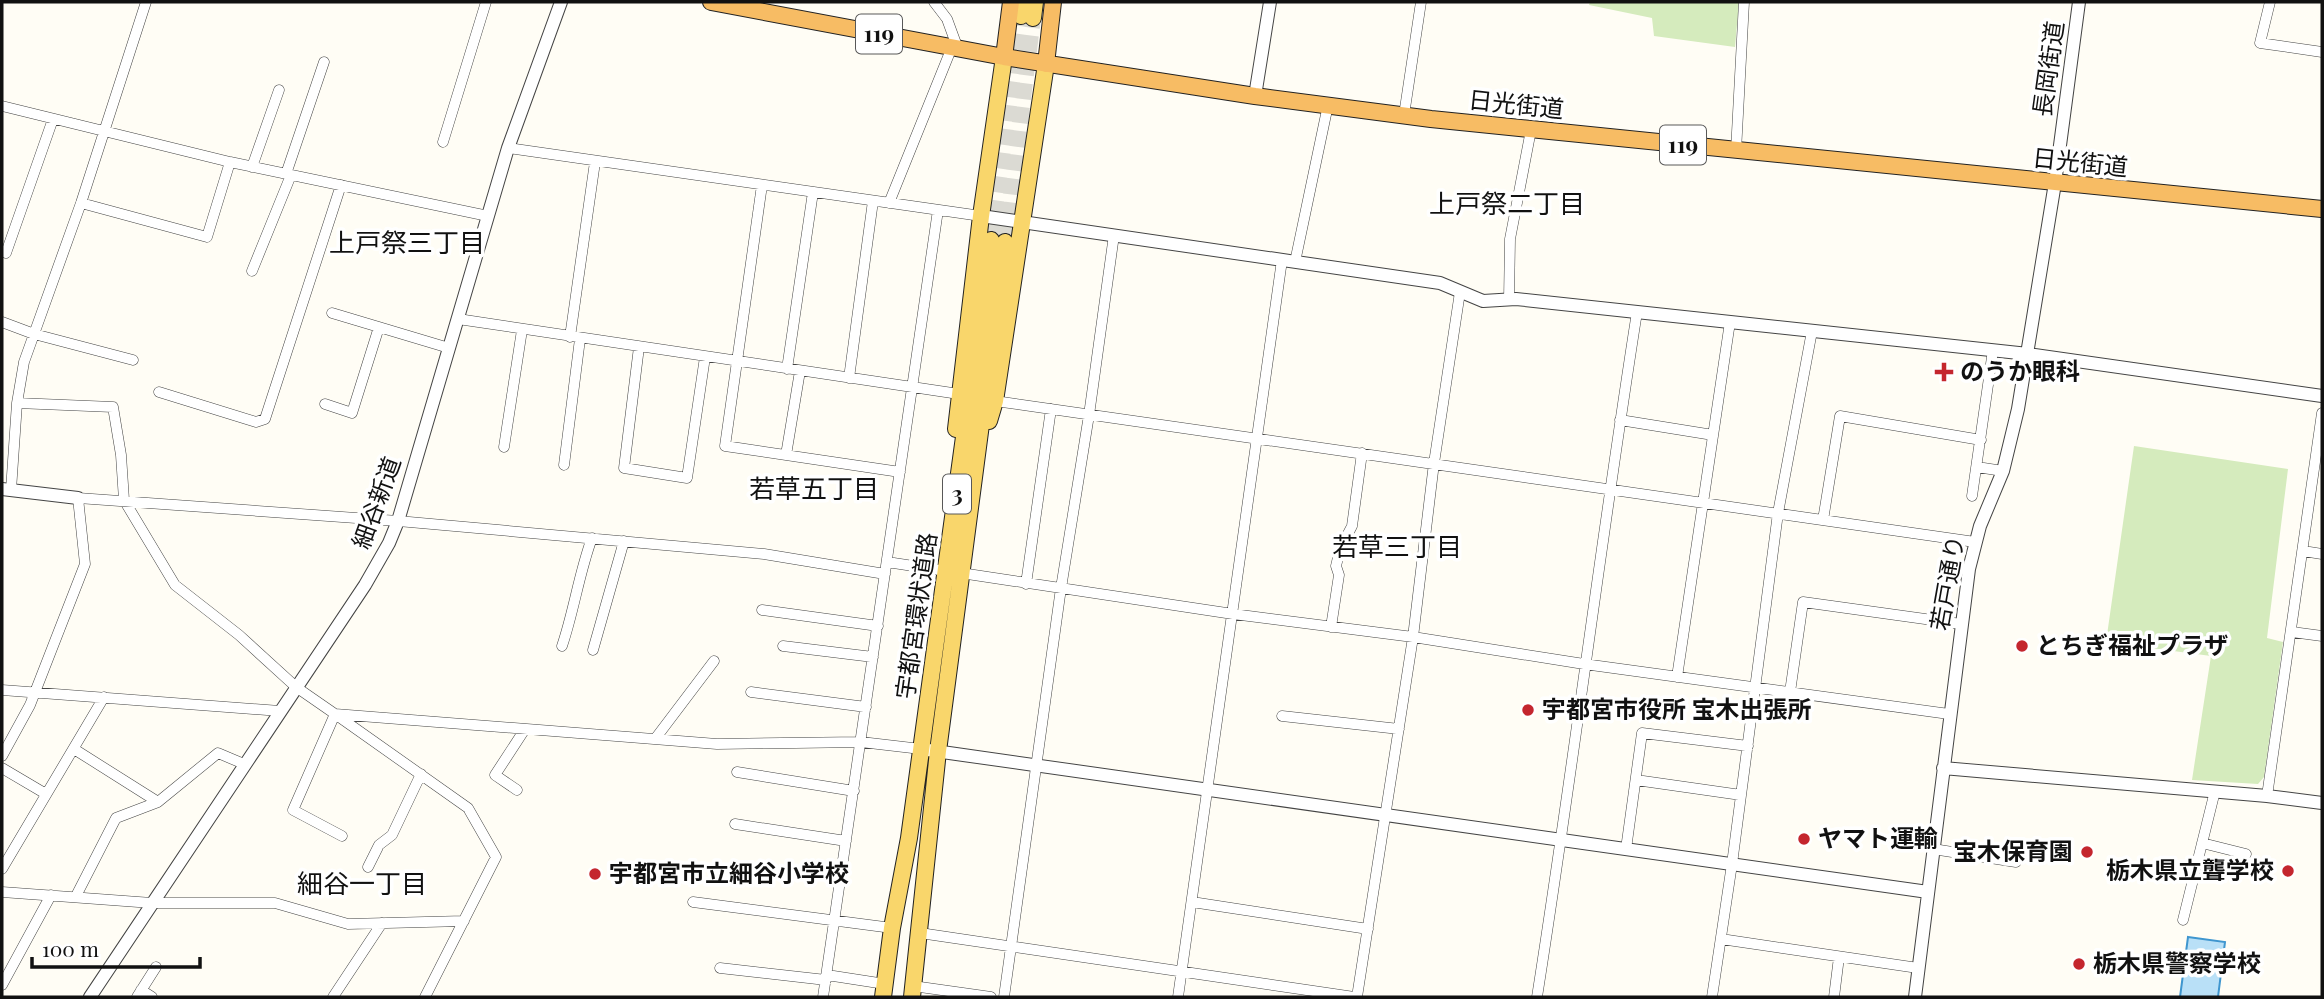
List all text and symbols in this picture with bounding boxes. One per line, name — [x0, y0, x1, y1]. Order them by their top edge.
road number: 119 — [856, 14, 902, 54]
street label: 長岡街道 — [2024, 19, 2070, 118]
street label: 日光街道 — [1467, 82, 1566, 124]
road number: 119 — [1660, 126, 1706, 164]
street label: 日光街道 — [2031, 140, 2130, 182]
district label: 上戸祭二丁目 — [1429, 185, 1585, 220]
district label: 上戸祭三丁目 — [329, 224, 485, 259]
place label: のうか眼科 — [1960, 354, 2080, 386]
marker: のうか眼科 — [1934, 362, 1954, 382]
street label: 細谷新道 — [344, 452, 407, 553]
district label: 若草五丁目 — [749, 470, 879, 505]
road number: 3 — [943, 474, 971, 514]
district label: 若草三丁目 — [1332, 528, 1462, 563]
street label: 宇都宮環状道路 — [887, 530, 943, 701]
street label: 若戸通り — [1922, 533, 1970, 633]
place label: とちぎ福祉プラザ — [2036, 628, 2228, 660]
marker: とちぎ福祉プラザ — [2014, 638, 2030, 654]
place label: 宇都宮市役所 宝木出張所 — [1542, 692, 1812, 724]
marker: 宇都宮市役所 宝木出張所 — [1520, 702, 1536, 718]
place label: ヤマト運輸 — [1818, 821, 1938, 853]
marker: ヤマト運輸 — [1796, 831, 1812, 847]
place label: 宝木保育園 — [1953, 834, 2073, 866]
marker: 宝木保育園 — [2079, 844, 2095, 860]
place label: 栃木県立聾学校 — [2106, 853, 2274, 885]
place label: 宇都宮市立細谷小学校 — [609, 856, 849, 888]
marker: 栃木県立聾学校 — [2280, 863, 2296, 879]
district label: 細谷一丁目 — [297, 865, 427, 900]
marker: 宇都宮市立細谷小学校 — [587, 866, 603, 882]
scale bar — [32, 926, 200, 970]
text: 100 m — [42, 934, 99, 962]
place label: 栃木県警察学校 — [2093, 946, 2261, 978]
marker: 栃木県警察学校 — [2071, 956, 2087, 972]

